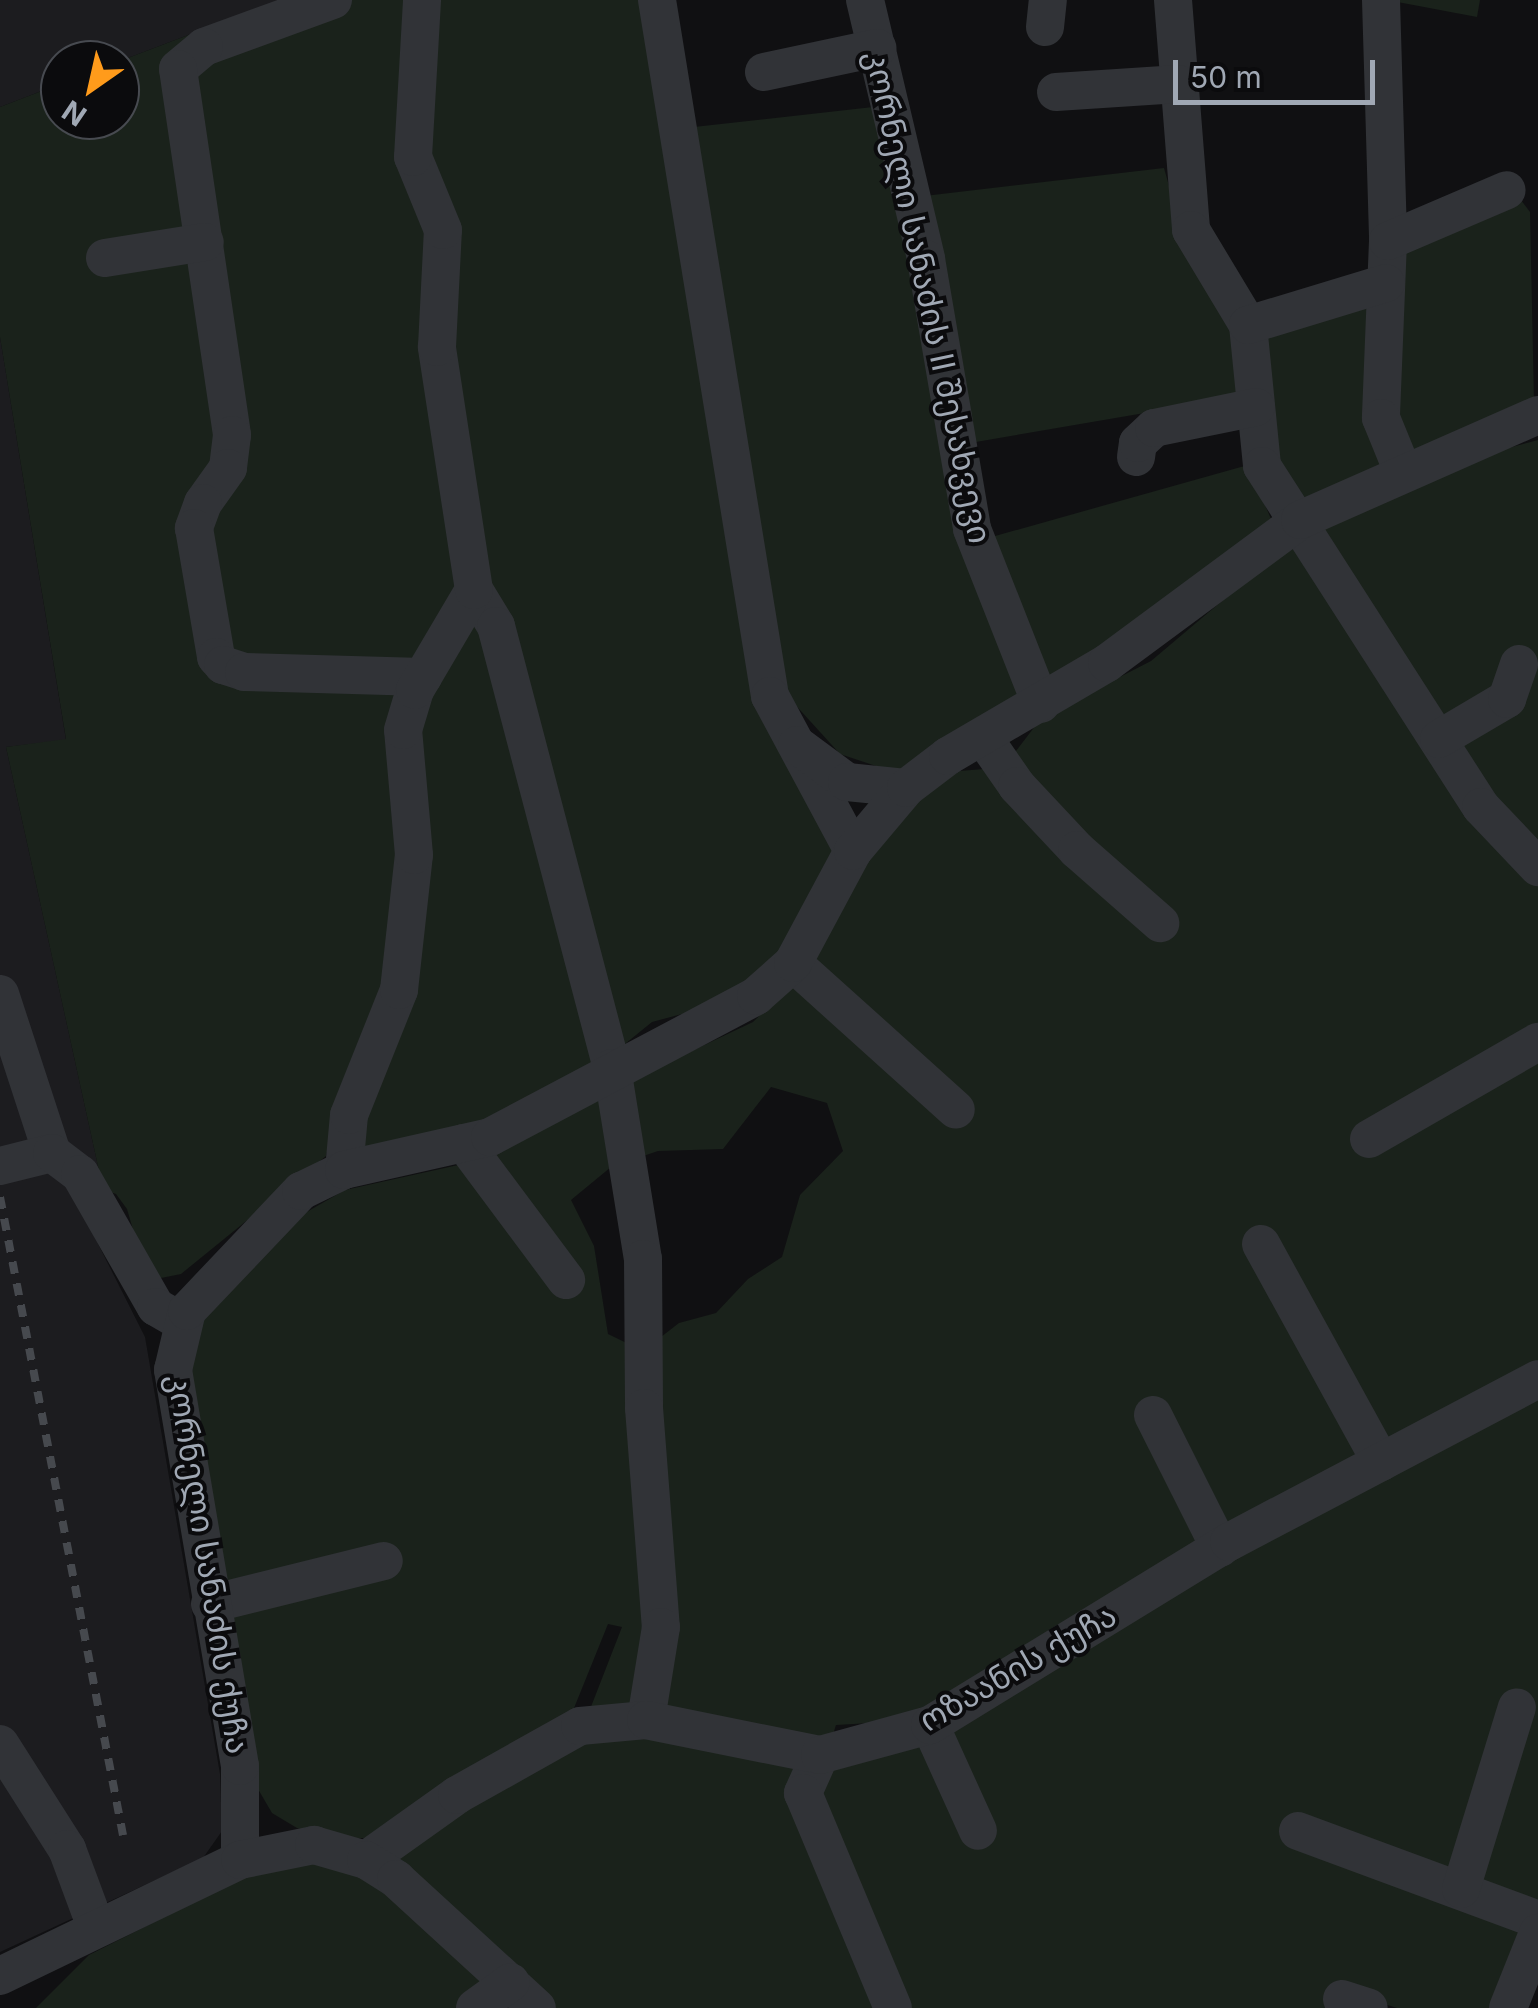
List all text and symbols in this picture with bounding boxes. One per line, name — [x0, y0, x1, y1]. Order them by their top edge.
north arrow — [40, 40, 140, 140]
scale bar — [1178, 40, 1380, 102]
street label: კორნელი სანაძის II შესახვევი — [857, 47, 999, 547]
text: 50 m — [1190, 59, 1262, 95]
text: N — [56, 93, 93, 133]
street label: კორნელი სანაძის ქუჩა — [159, 1371, 257, 1757]
street label: ოზაანის ქუჩა — [913, 1596, 1123, 1740]

